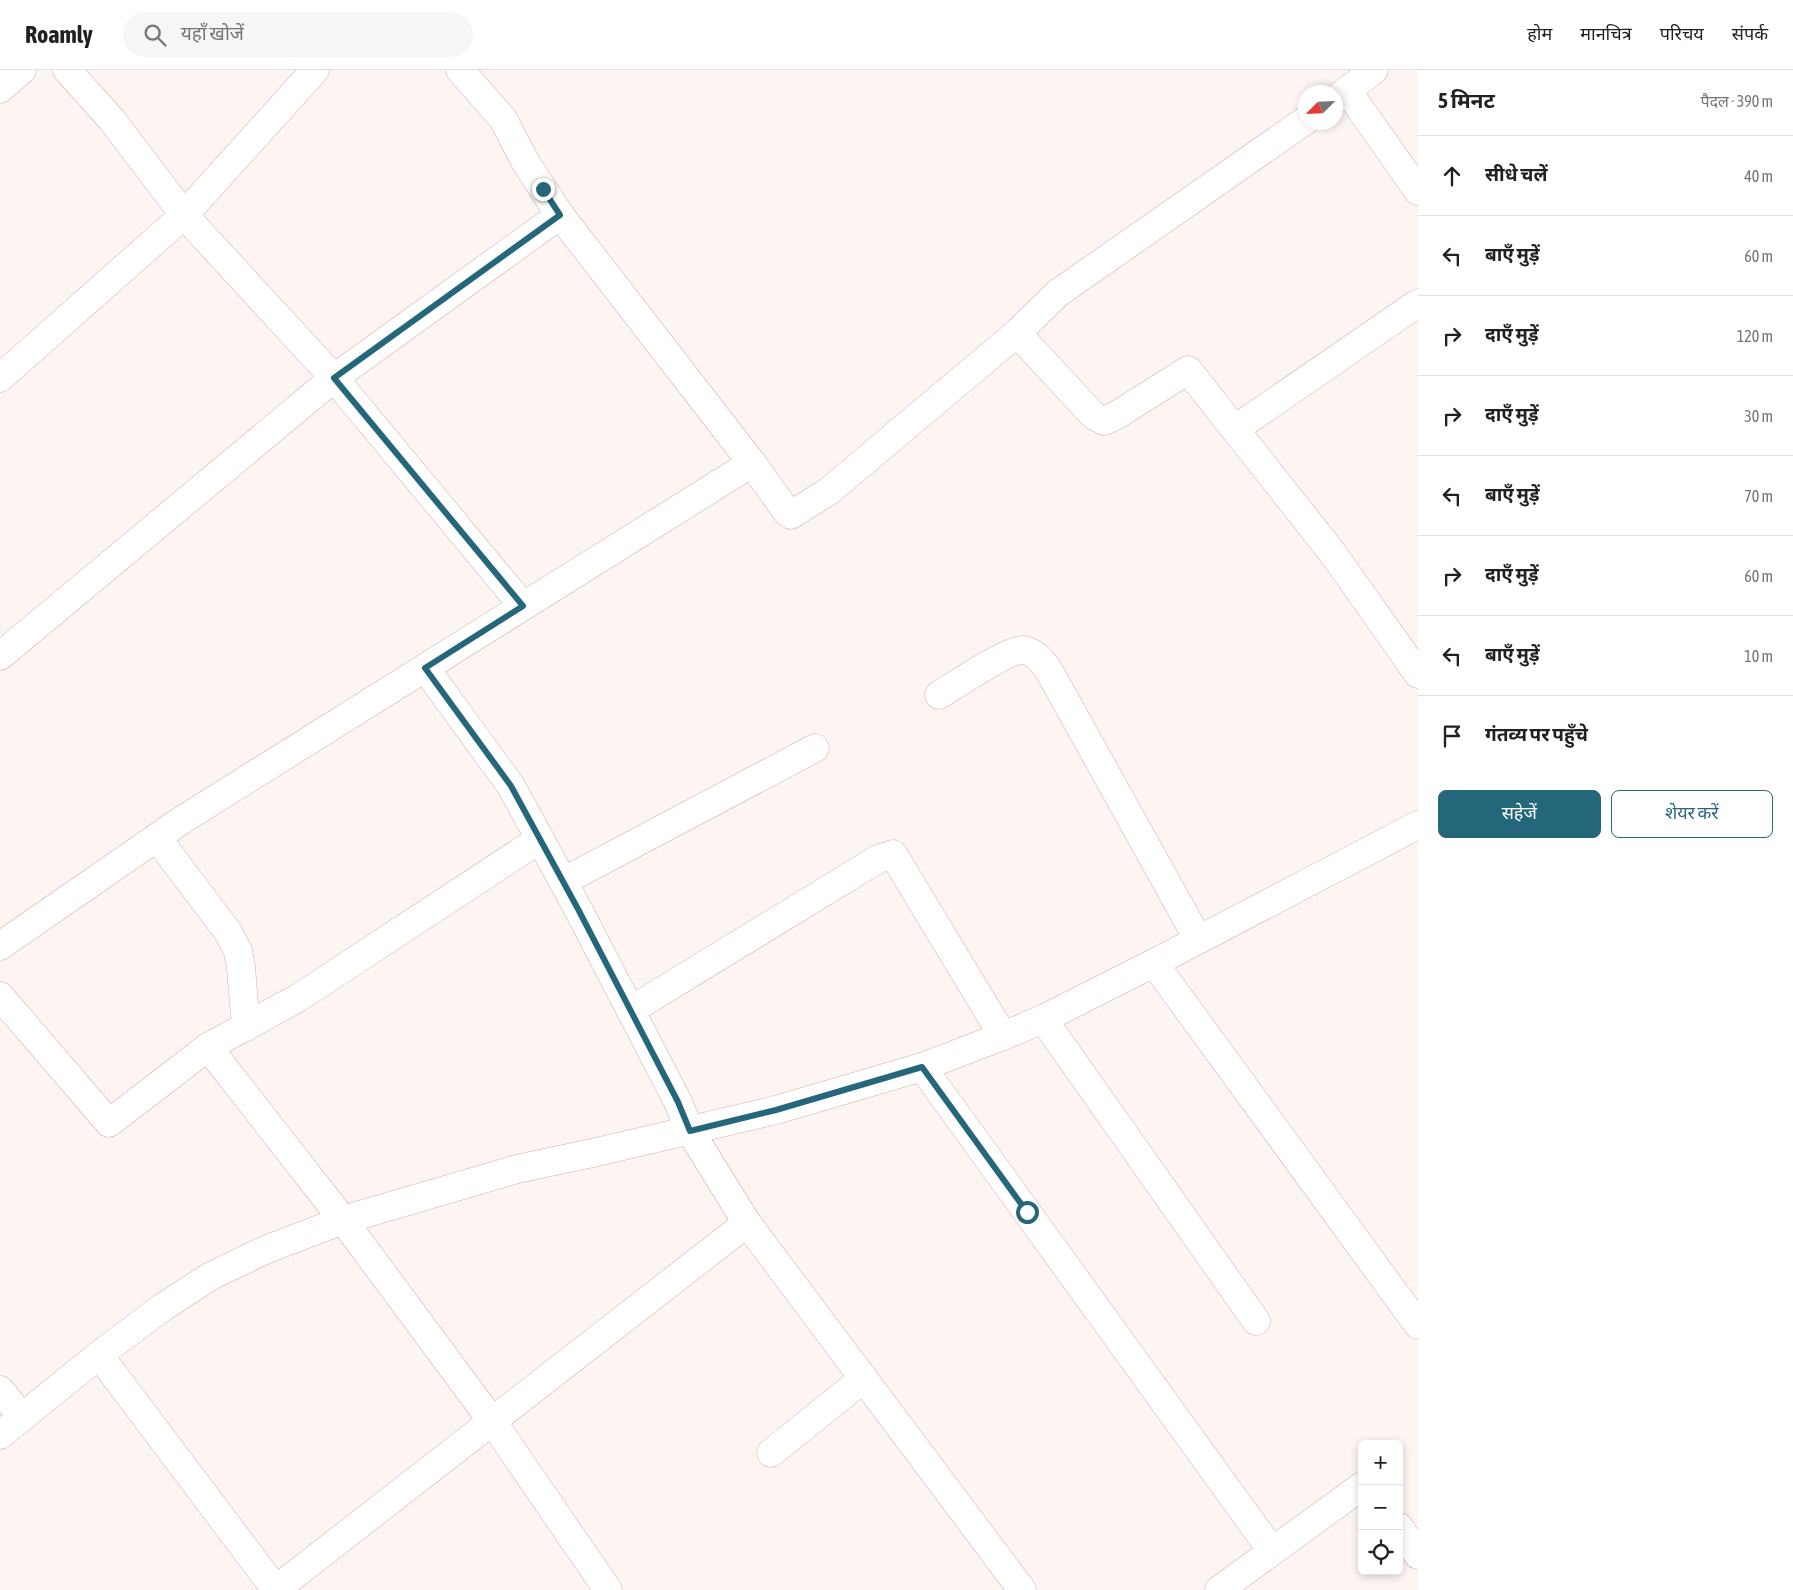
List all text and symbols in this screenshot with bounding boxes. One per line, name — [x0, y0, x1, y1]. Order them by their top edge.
search box — [123, 12, 473, 57]
text: Roamly — [25, 21, 93, 48]
icon: search — [141, 21, 169, 49]
text: यहाँ खोजें — [181, 22, 244, 44]
text: होम — [1527, 23, 1552, 44]
text: मानचित्र — [1580, 23, 1632, 44]
text: परिचय — [1660, 23, 1704, 44]
text: संपर्क — [1732, 23, 1768, 44]
north arrow — [1298, 85, 1343, 130]
text: 5 मिनट — [1438, 88, 1495, 112]
text: पैदल · 390 m — [1700, 92, 1773, 110]
icon: ahead — [1438, 162, 1466, 190]
text: सीधे चलें — [1485, 163, 1548, 185]
text: 40 m — [1744, 167, 1773, 185]
route end — [532, 178, 555, 201]
icon: left — [1438, 242, 1466, 270]
text: बाएँ मुड़ें — [1485, 243, 1540, 265]
text: 60 m — [1744, 247, 1773, 265]
icon: right — [1438, 322, 1466, 350]
text: दाएँ मुड़ें — [1485, 323, 1539, 345]
text: 120 m — [1737, 327, 1773, 345]
icon: right — [1438, 402, 1466, 430]
text: दाएँ मुड़ें — [1485, 403, 1539, 425]
text: 30 m — [1744, 407, 1773, 425]
icon: left — [1438, 482, 1466, 510]
text: बाएँ मुड़ें — [1485, 483, 1540, 505]
text: 70 m — [1744, 487, 1773, 505]
icon: right — [1438, 562, 1466, 590]
text: दाएँ मुड़ें — [1485, 563, 1539, 585]
text: 60 m — [1744, 567, 1773, 585]
icon: left — [1438, 642, 1466, 670]
text: बाएँ मुड़ें — [1485, 643, 1540, 665]
text: 10 m — [1744, 647, 1773, 665]
icon: arrive — [1438, 722, 1466, 750]
text: गंतव्य पर पहुँचे — [1485, 723, 1588, 745]
button: सहेजें — [1438, 790, 1601, 838]
button: शेयर करें — [1611, 790, 1773, 838]
route start — [1016, 1201, 1039, 1224]
map controls — [1358, 1440, 1403, 1575]
button: + — [1358, 1440, 1403, 1485]
button: − — [1358, 1485, 1403, 1530]
button: locate — [1358, 1530, 1403, 1575]

